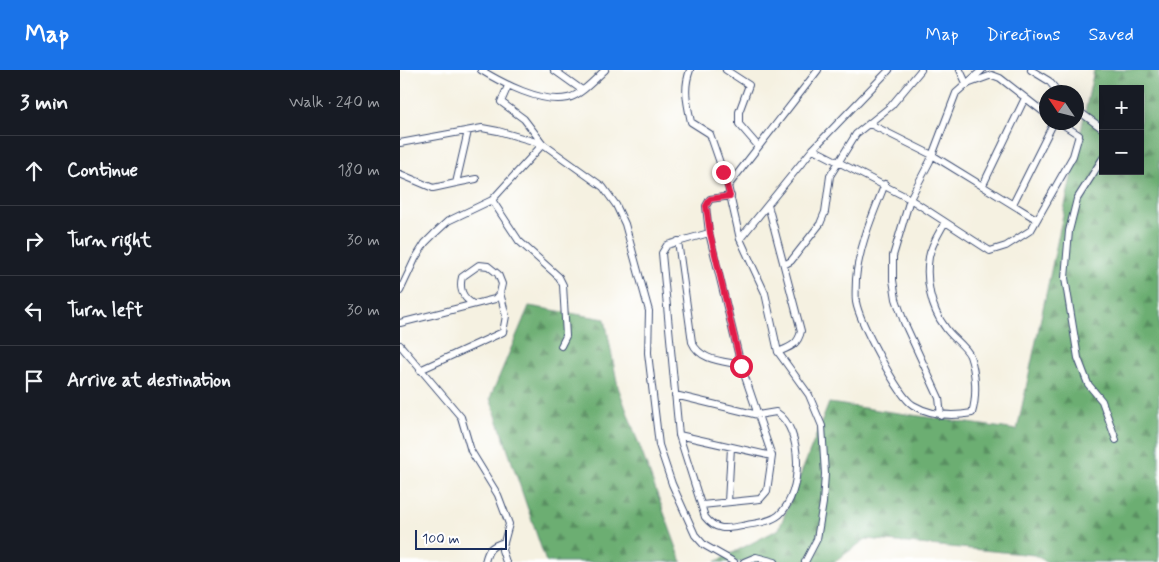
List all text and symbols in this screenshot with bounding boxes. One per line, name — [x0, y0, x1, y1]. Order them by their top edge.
text: Map — [25, 20, 69, 51]
text: Map — [926, 23, 959, 47]
text: Directions — [987, 23, 1061, 47]
text: Saved — [1089, 23, 1134, 47]
north arrow — [1039, 85, 1084, 130]
map controls — [1099, 85, 1144, 175]
button: + — [1099, 85, 1144, 130]
text: 3 min — [20, 89, 68, 117]
text: Walk · 240 m — [289, 92, 380, 113]
button: − — [1099, 130, 1144, 175]
icon: ahead — [20, 157, 48, 185]
text: Continue — [67, 158, 138, 183]
text: 180 m — [337, 160, 380, 181]
route end — [712, 161, 735, 184]
icon: right — [20, 227, 48, 255]
text: Turn right — [67, 228, 151, 253]
text: 30 m — [347, 230, 380, 251]
icon: left — [20, 297, 48, 325]
text: Turn left — [67, 298, 143, 323]
text: 30 m — [347, 300, 380, 321]
route start — [730, 355, 753, 378]
icon: arrive — [20, 367, 48, 395]
text: Arrive at destination — [67, 368, 231, 393]
scale bar — [415, 527, 508, 550]
text: 100 m — [422, 530, 460, 548]

